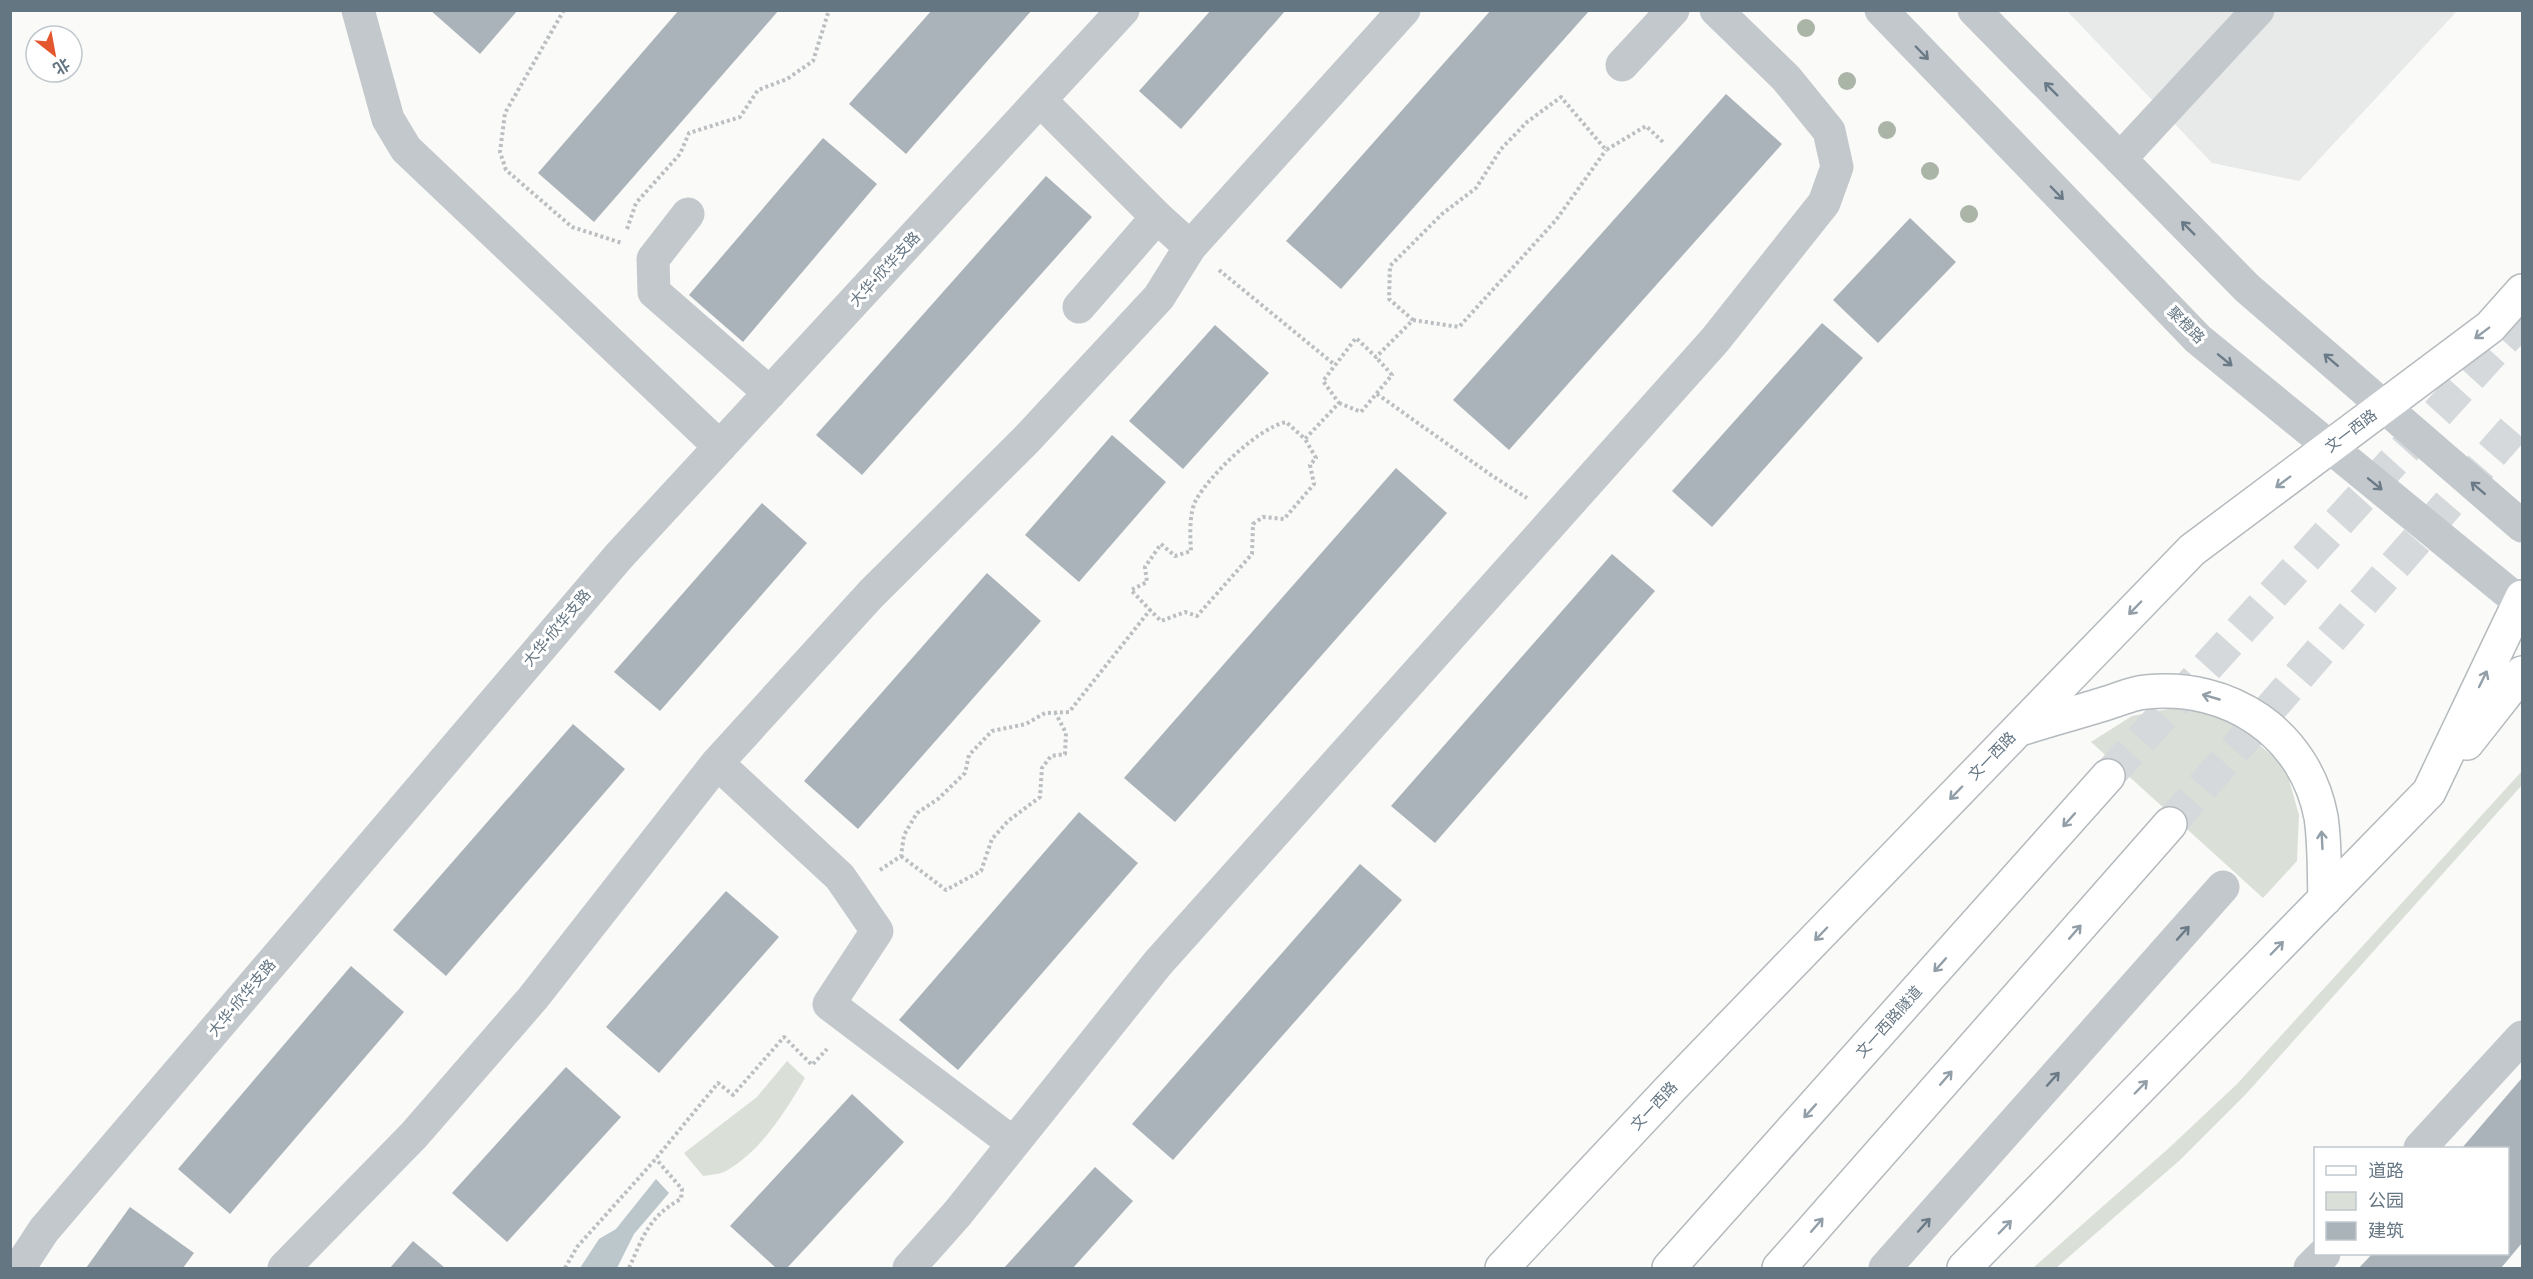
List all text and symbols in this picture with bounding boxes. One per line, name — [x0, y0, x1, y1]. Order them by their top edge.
north arrow — [24, 24, 84, 84]
one-way arrow — [1915, 45, 1929, 60]
text: 北 — [50, 54, 73, 79]
one-way arrow — [2044, 81, 2059, 96]
one-way arrow — [2050, 185, 2065, 200]
one-way arrow — [2181, 220, 2196, 235]
street label: 大华·欣华支路 — [846, 228, 924, 310]
street label: 聚橙路 — [2164, 303, 2208, 347]
one-way arrow — [2474, 326, 2490, 339]
one-way arrow — [2324, 353, 2339, 367]
one-way arrow — [2216, 354, 2232, 367]
street label: 文一西路 — [2322, 406, 2380, 456]
one-way arrow — [2276, 475, 2292, 488]
one-way arrow — [2367, 477, 2383, 490]
one-way arrow — [2471, 481, 2486, 495]
street label: 大华·欣华支路 — [520, 586, 594, 670]
one-way arrow — [2128, 600, 2143, 615]
one-way arrow — [2477, 671, 2489, 689]
one-way arrow — [2202, 691, 2221, 702]
street label: 文一西路 — [1965, 728, 2019, 784]
one-way arrow — [1949, 786, 1963, 801]
one-way arrow — [2062, 812, 2076, 827]
one-way arrow — [2316, 831, 2327, 851]
one-way arrow — [2068, 925, 2082, 940]
one-way arrow — [1813, 926, 1828, 941]
one-way arrow — [2176, 926, 2190, 941]
one-way arrow — [2270, 940, 2285, 955]
street label: 大华·欣华支路 — [205, 956, 279, 1040]
one-way arrow — [1933, 958, 1947, 973]
street label: 文一西路隧道 — [1852, 983, 1926, 1061]
one-way arrow — [1939, 1071, 1953, 1086]
one-way arrow — [2047, 1071, 2060, 1087]
street label: 文一西路 — [1627, 1078, 1681, 1134]
one-way arrow — [2134, 1080, 2148, 1095]
one-way arrow — [1803, 1103, 1817, 1118]
legend — [2314, 1147, 2509, 1255]
text: 道路 — [2368, 1160, 2404, 1182]
text: 公园 — [2368, 1190, 2404, 1212]
one-way arrow — [1810, 1217, 1824, 1232]
one-way arrow — [1917, 1218, 1931, 1233]
one-way arrow — [1998, 1219, 2012, 1234]
text: 建筑 — [2368, 1220, 2404, 1242]

